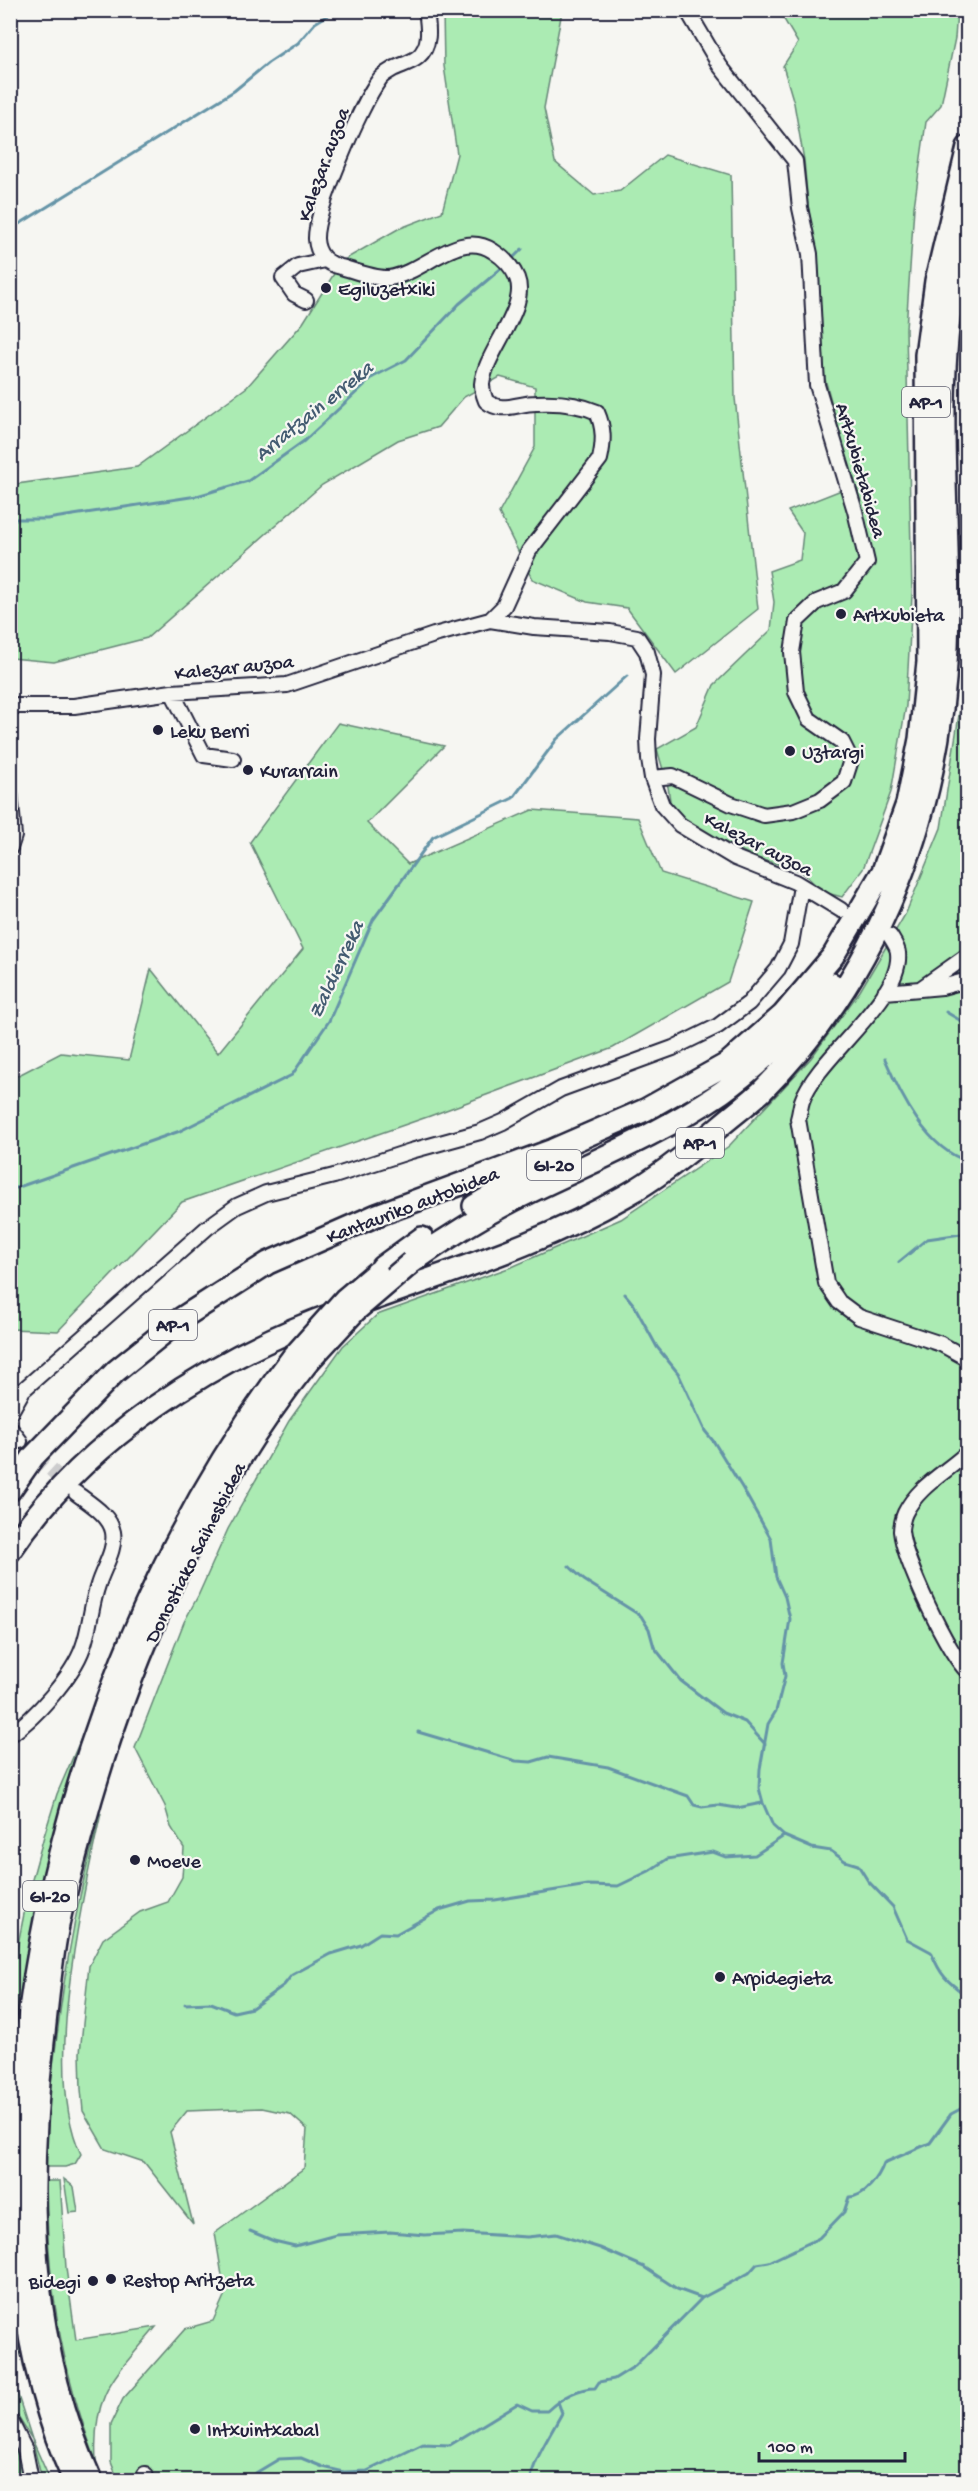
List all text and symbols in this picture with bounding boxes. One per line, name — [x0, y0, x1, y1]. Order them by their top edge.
street label: Kalezar auzoa — [294, 104, 357, 225]
place label: Egiluzetxiki — [338, 280, 435, 303]
marker: Egiluzetxiki — [319, 281, 333, 295]
water label: Arratzain erreka — [251, 356, 381, 468]
road number: AP-1 — [902, 387, 950, 417]
street label: Artxubietabidea — [828, 401, 889, 542]
place label: Artxubieta — [853, 606, 945, 629]
marker: Artxubieta — [834, 607, 848, 621]
street label: Kalezar auzoa — [174, 652, 296, 687]
place label: Leku Berri — [170, 722, 250, 745]
marker: Leku Berri — [151, 723, 165, 737]
place label: Uztargi — [802, 743, 864, 766]
marker: Uztargi — [783, 744, 797, 758]
place label: Kurarrain — [260, 762, 338, 785]
marker: Kurarrain — [241, 763, 255, 777]
street label: Kalezar auzoa — [699, 809, 817, 884]
water label: Zaldierreka — [305, 917, 372, 1023]
road number: AP-1 — [676, 1128, 724, 1158]
road number: GI-20 — [527, 1150, 581, 1180]
street label: Kantauriko autobidea — [324, 1163, 504, 1251]
road number: AP-1 — [149, 1310, 197, 1340]
street label: Donostiako Saihesbidea — [141, 1459, 253, 1649]
place label: Moeve — [147, 1852, 201, 1875]
marker: Moeve — [128, 1853, 142, 1867]
road number: GI-20 — [23, 1881, 77, 1911]
place label: Arpidegieta — [732, 1969, 833, 1992]
marker: Arpidegieta — [713, 1970, 727, 1984]
place label: Restop Aritzeta — [123, 2271, 255, 2294]
marker: Restop Aritzeta — [104, 2272, 118, 2286]
place label: Bidegi — [28, 2273, 81, 2296]
marker: Bidegi — [86, 2274, 100, 2288]
place label: Intxuintxabal — [207, 2421, 319, 2444]
marker: Intxuintxabal — [188, 2422, 202, 2436]
scale bar — [759, 2425, 904, 2463]
text: 100 m — [767, 2438, 813, 2459]

